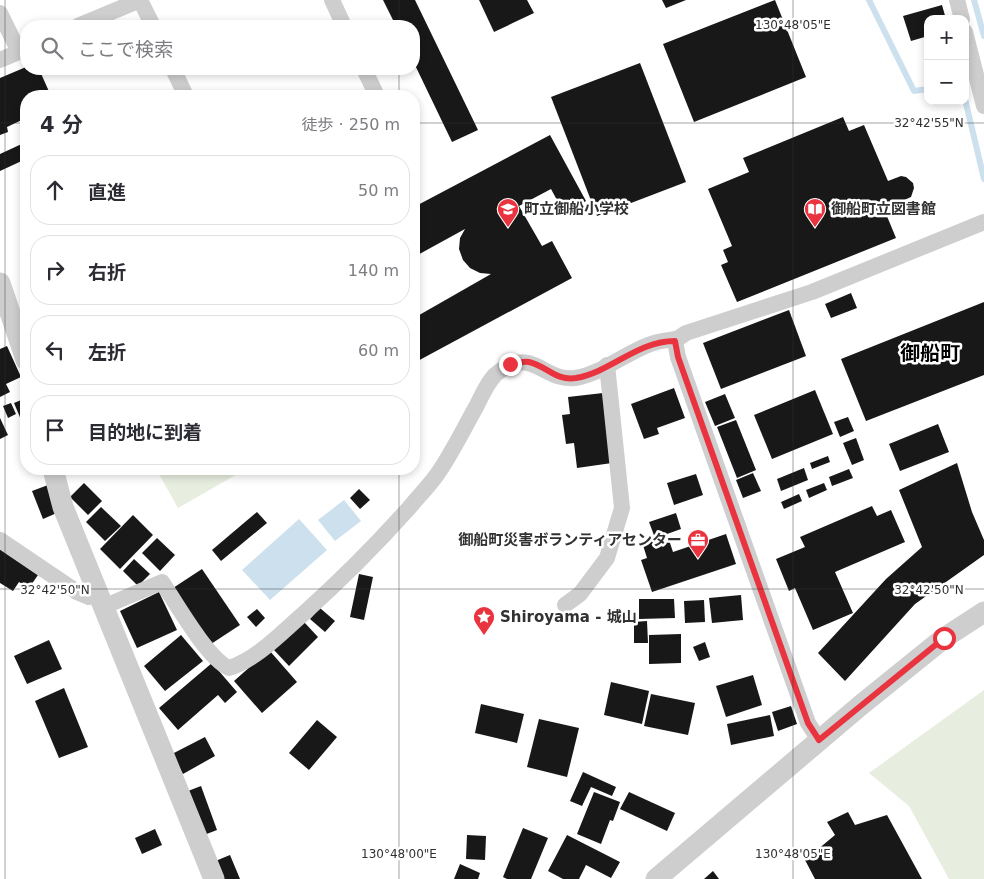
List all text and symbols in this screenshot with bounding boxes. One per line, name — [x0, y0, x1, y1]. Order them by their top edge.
map controls — [924, 15, 969, 105]
button: + — [924, 15, 969, 60]
text: 130°48'05"E — [755, 18, 831, 32]
search box — [20, 20, 420, 75]
icon: search — [38, 34, 66, 62]
text: ここで検索 — [78, 38, 173, 60]
button: − — [924, 60, 969, 105]
text: 4 分 — [40, 113, 83, 137]
text: 徒歩 · 250 m — [302, 115, 400, 134]
text: 32°42'55"N — [894, 116, 964, 130]
icon: ahead — [41, 176, 69, 204]
text: 直進 — [88, 181, 126, 203]
text: 50 m — [358, 181, 399, 200]
school or university icon: 町立御船小学校 — [496, 197, 520, 228]
library icon: 御船町立図書館 — [803, 197, 827, 228]
place label: 町立御船小学校 — [524, 200, 629, 218]
place label: 御船町立図書館 — [831, 200, 936, 218]
icon: right — [41, 256, 69, 284]
text: 右折 — [88, 261, 126, 283]
text: 140 m — [348, 261, 399, 280]
icon: left — [41, 336, 69, 364]
text: 左折 — [88, 341, 126, 363]
text: 60 m — [358, 341, 399, 360]
district label: 御船町 — [900, 341, 960, 365]
route end — [499, 353, 522, 376]
icon: arrive — [41, 416, 69, 444]
text: 目的地に到着 — [88, 421, 202, 443]
office icon: 御船町災害ボランティアセンター — [686, 528, 710, 559]
place label: 御船町災害ボランティアセンター — [458, 531, 682, 549]
text: 32°42'50"N — [20, 583, 90, 597]
text: 32°42'50"N — [894, 583, 964, 597]
place icon: Shiroyama - 城山 — [472, 605, 496, 636]
place label: Shiroyama - 城山 — [500, 608, 637, 626]
route start — [933, 627, 956, 650]
text: 130°48'00"E — [361, 847, 437, 861]
text: 130°48'05"E — [755, 847, 831, 861]

